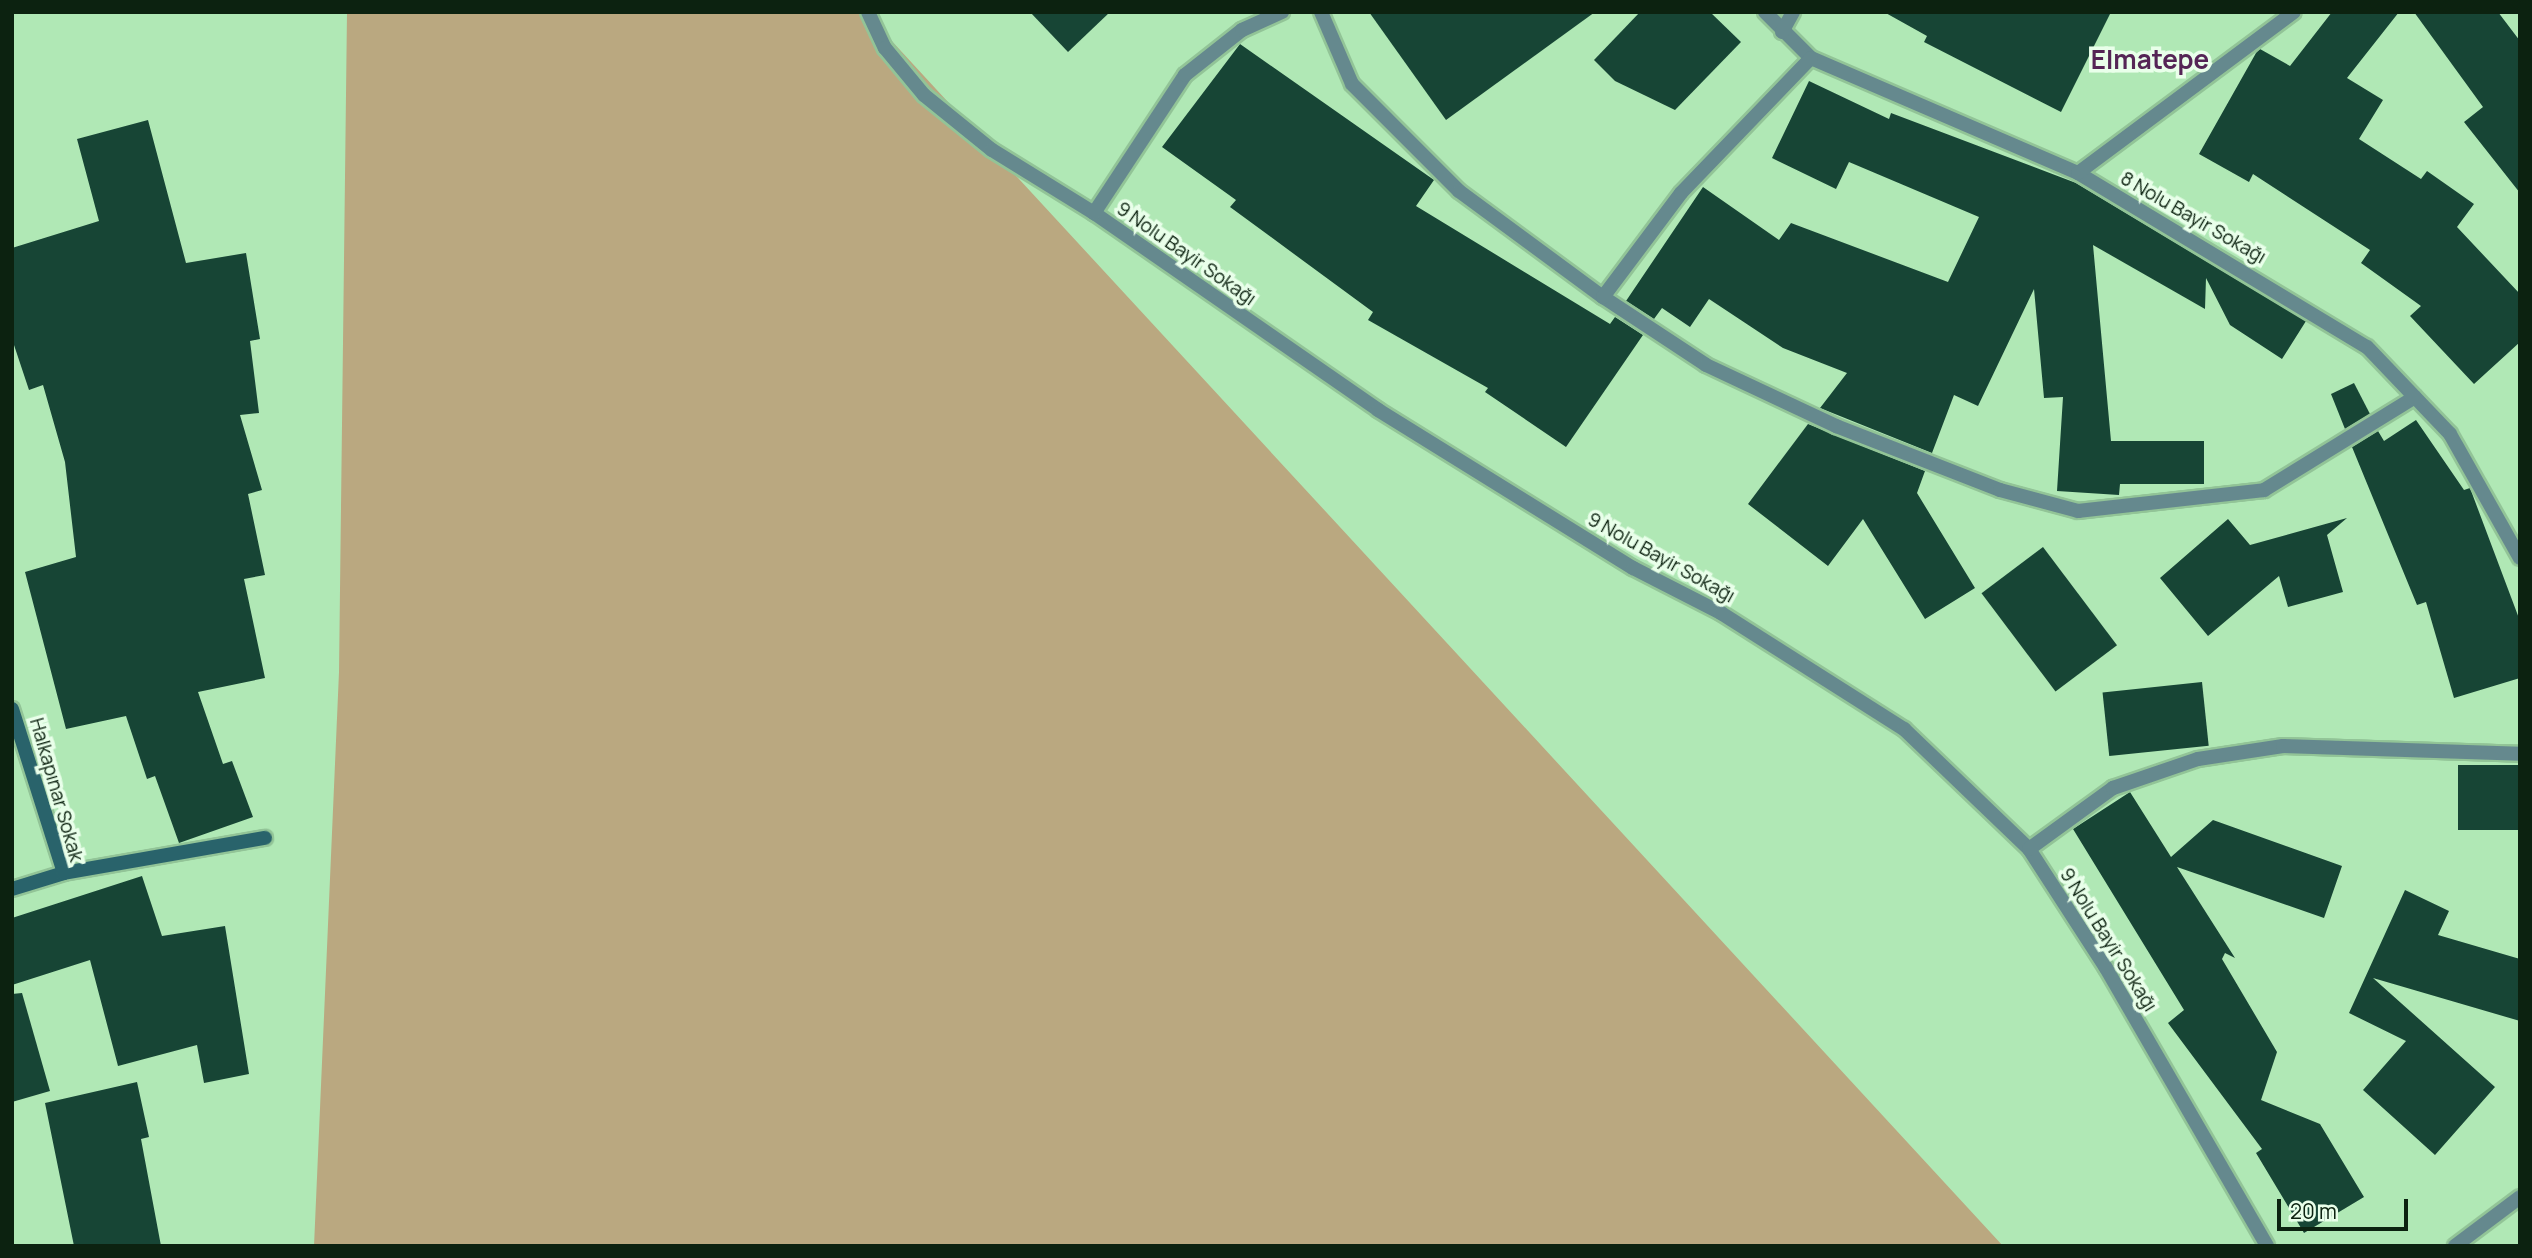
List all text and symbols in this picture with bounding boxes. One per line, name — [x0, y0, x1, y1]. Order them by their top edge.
district label: Elmatepe — [2091, 44, 2209, 76]
street label: 8 Nolu Bayir Sokağı — [2116, 167, 2270, 269]
street label: 9 Nolu Bayir Sokağı — [1112, 197, 1260, 311]
street label: 9 Nolu Bayir Sokağı — [1583, 508, 1739, 608]
street label: Halkapınar Sokak — [25, 715, 87, 865]
street label: 9 Nolu Bayir Sokağı — [2055, 864, 2161, 1016]
scale bar — [2280, 1184, 2411, 1228]
text: 20 m — [2290, 1197, 2337, 1225]

